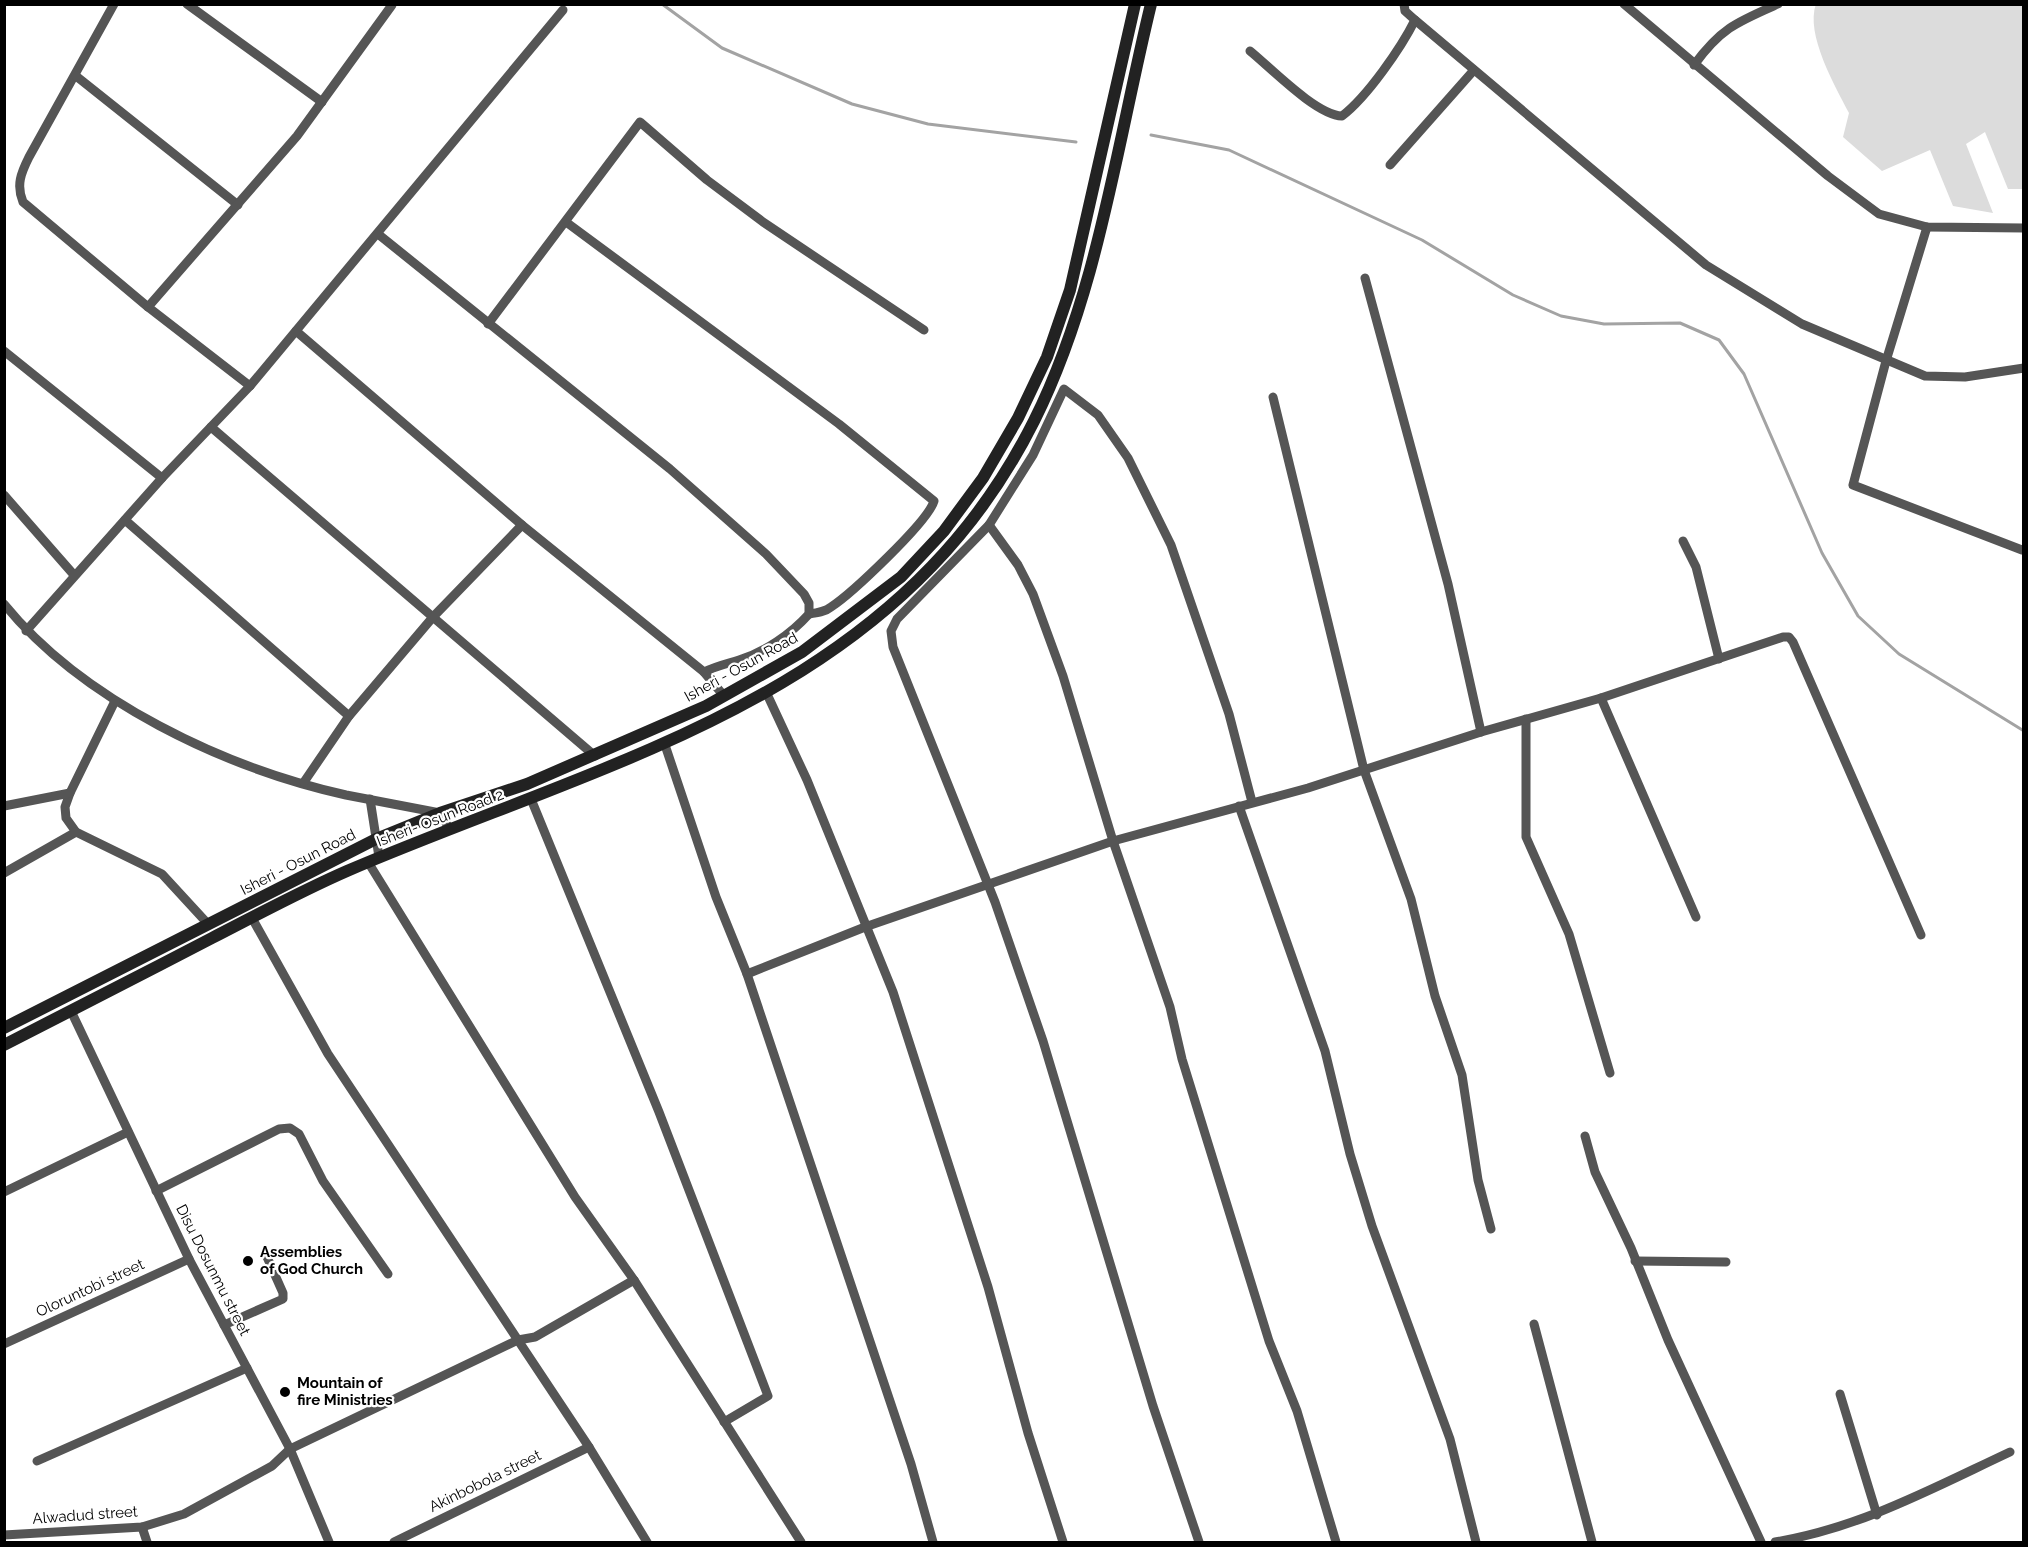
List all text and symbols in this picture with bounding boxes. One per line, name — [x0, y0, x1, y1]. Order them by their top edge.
street label: Isheri - Osun Road — [681, 628, 801, 706]
street label: Isheri- Osun Road 2 — [374, 785, 506, 851]
street label: Isheri - Osun Road — [237, 825, 359, 899]
street label: Disu Dosunmu street — [172, 1201, 254, 1339]
place label: Assemblies of God Church — [260, 1243, 363, 1278]
marker: Assemblies of God Church — [241, 1254, 255, 1268]
street label: Oloruntobi street — [33, 1255, 147, 1321]
place label: Mountain of fire Ministries — [297, 1374, 393, 1409]
marker: Mountain of fire Ministries — [278, 1385, 292, 1399]
street label: Akinbobola street — [426, 1446, 544, 1516]
street label: Alwadud street — [32, 1502, 138, 1528]

